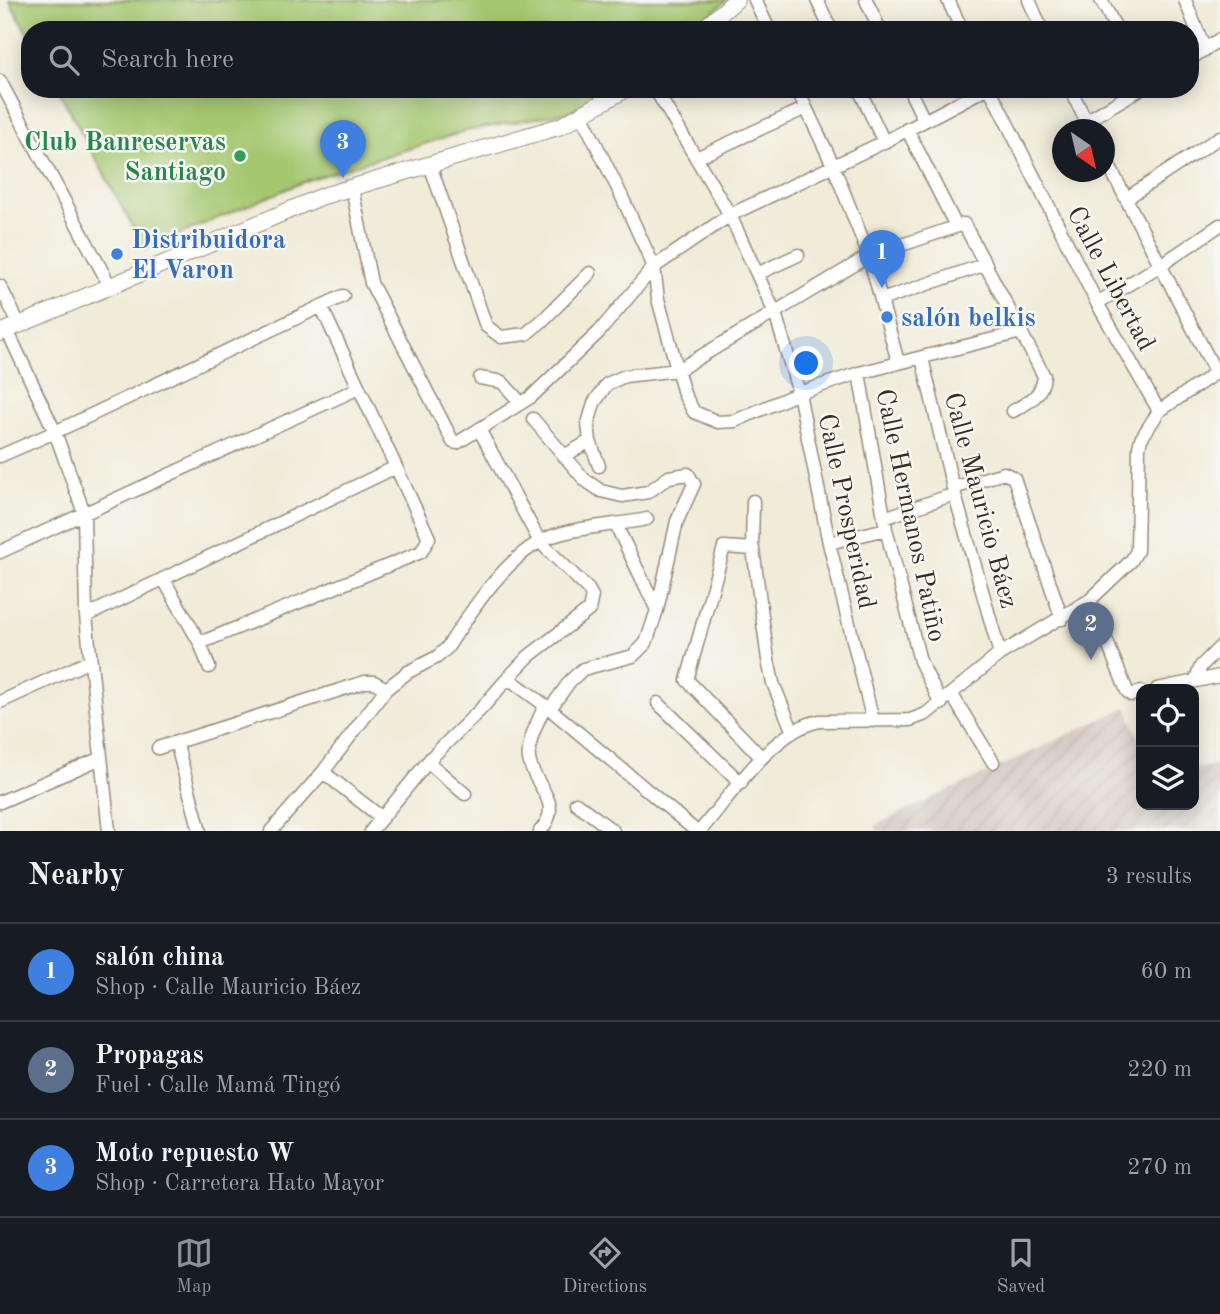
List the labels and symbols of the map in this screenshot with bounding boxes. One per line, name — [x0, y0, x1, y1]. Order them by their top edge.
north arrow — [1052, 119, 1115, 182]
pin: 3 — [320, 120, 366, 178]
place label: Club Banreservas Santiago — [24, 130, 226, 186]
marker: Club Banreservas Santiago — [232, 148, 248, 164]
street label: Calle Libertad — [1061, 202, 1159, 355]
place label: Distribuidora El Varon — [131, 228, 286, 284]
pin: 1 — [859, 230, 905, 288]
marker: Distribuidora El Varon — [109, 246, 125, 262]
place label: salón belkis — [901, 306, 1036, 332]
marker: salón belkis — [879, 309, 895, 325]
your location — [789, 346, 823, 380]
street label: Calle Hermanos Patiño — [870, 386, 950, 644]
street label: Calle Mauricio Báez — [939, 390, 1021, 611]
street label: Calle Prosperidad — [813, 411, 879, 612]
pin: 2 — [1068, 602, 1114, 660]

